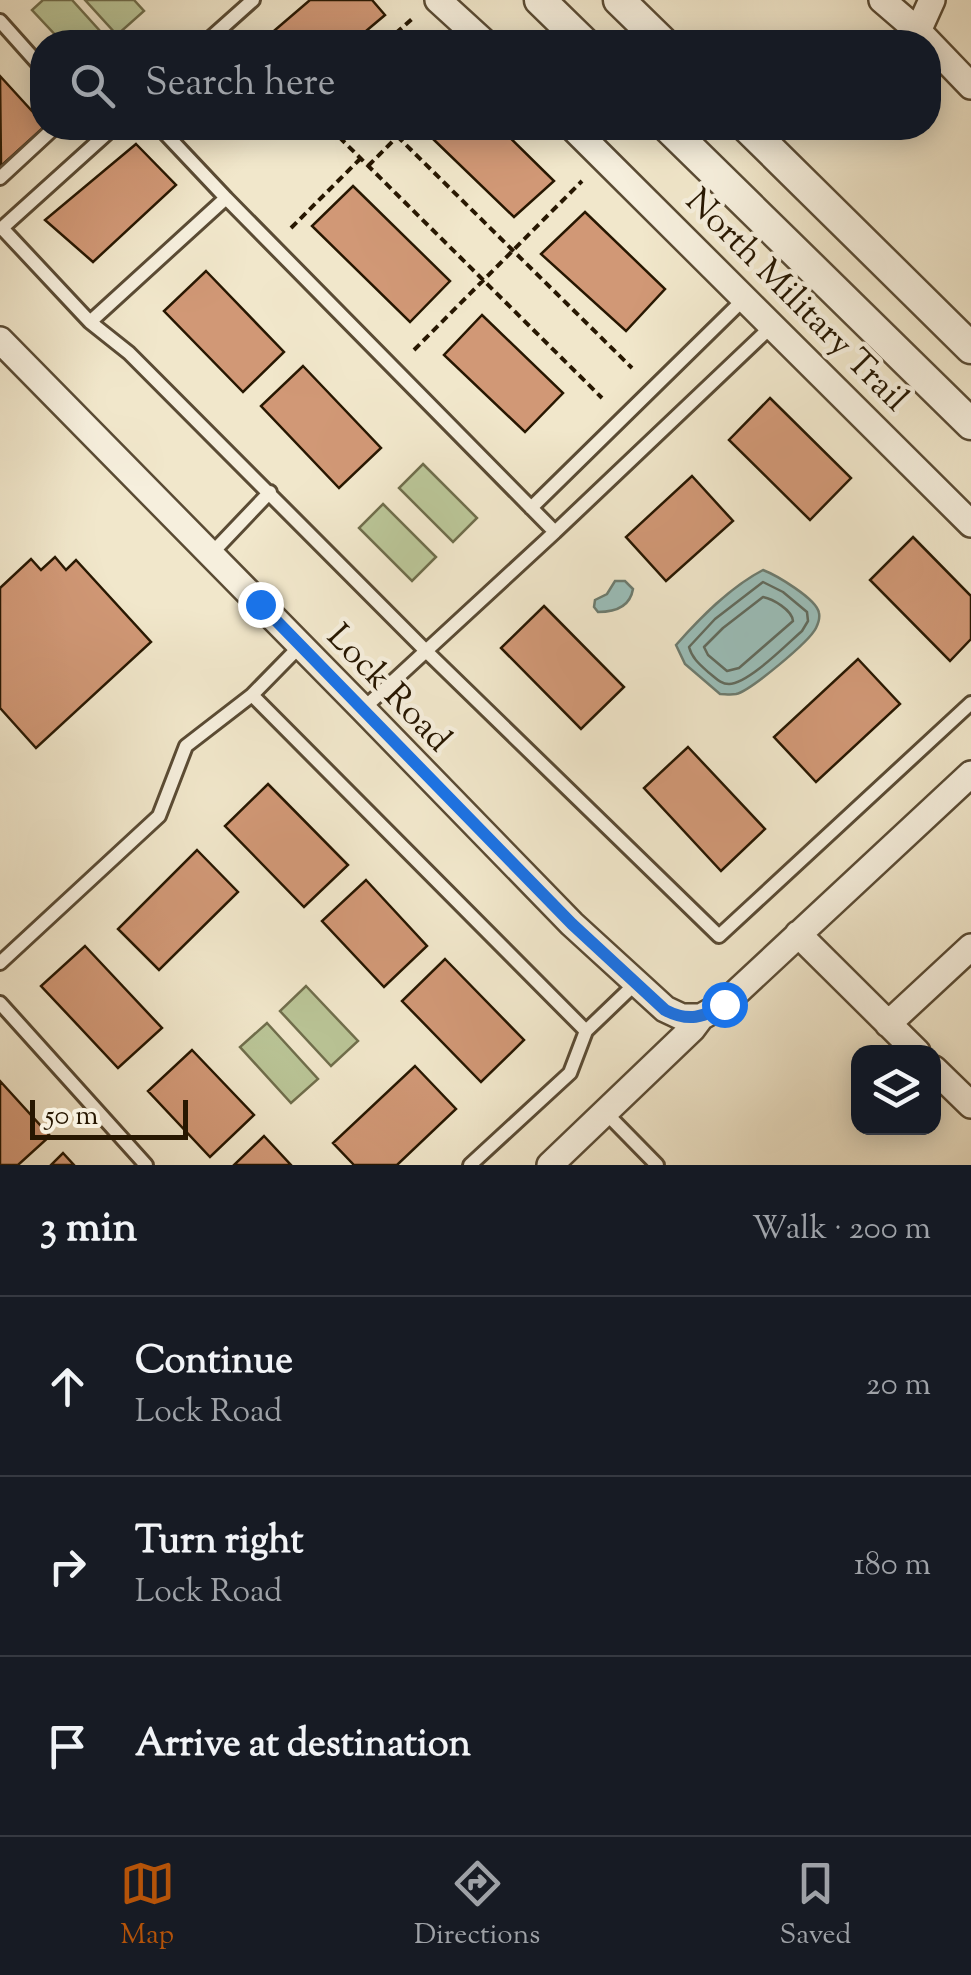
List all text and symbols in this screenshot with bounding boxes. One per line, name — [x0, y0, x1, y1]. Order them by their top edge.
search box — [30, 30, 941, 140]
icon: search — [65, 58, 120, 113]
text: Search here — [145, 58, 336, 112]
street label: North Military Trail — [672, 178, 919, 425]
route end — [238, 582, 284, 628]
street label: Lock Road — [313, 614, 462, 765]
route start — [702, 982, 748, 1028]
map controls — [851, 1045, 941, 1135]
button: layers — [851, 1045, 941, 1135]
scale bar — [30, 1095, 188, 1140]
text: 50 m — [45, 1097, 99, 1137]
text: 3 min — [40, 1200, 137, 1260]
text: Walk · 200 m — [752, 1207, 931, 1253]
text: Continue — [135, 1336, 293, 1390]
icon: ahead — [40, 1359, 95, 1414]
text: 20 m — [866, 1363, 931, 1409]
text: Lock Road — [135, 1390, 282, 1436]
text: Turn right — [135, 1516, 303, 1570]
icon: right — [40, 1539, 95, 1594]
text: 180 m — [854, 1543, 931, 1589]
text: Lock Road — [135, 1570, 282, 1616]
icon: arrive — [40, 1719, 95, 1774]
text: Arrive at destination — [135, 1719, 471, 1773]
tab: Map — [120, 1856, 175, 1956]
tab: Directions — [414, 1856, 540, 1956]
tab: Saved — [779, 1856, 851, 1956]

